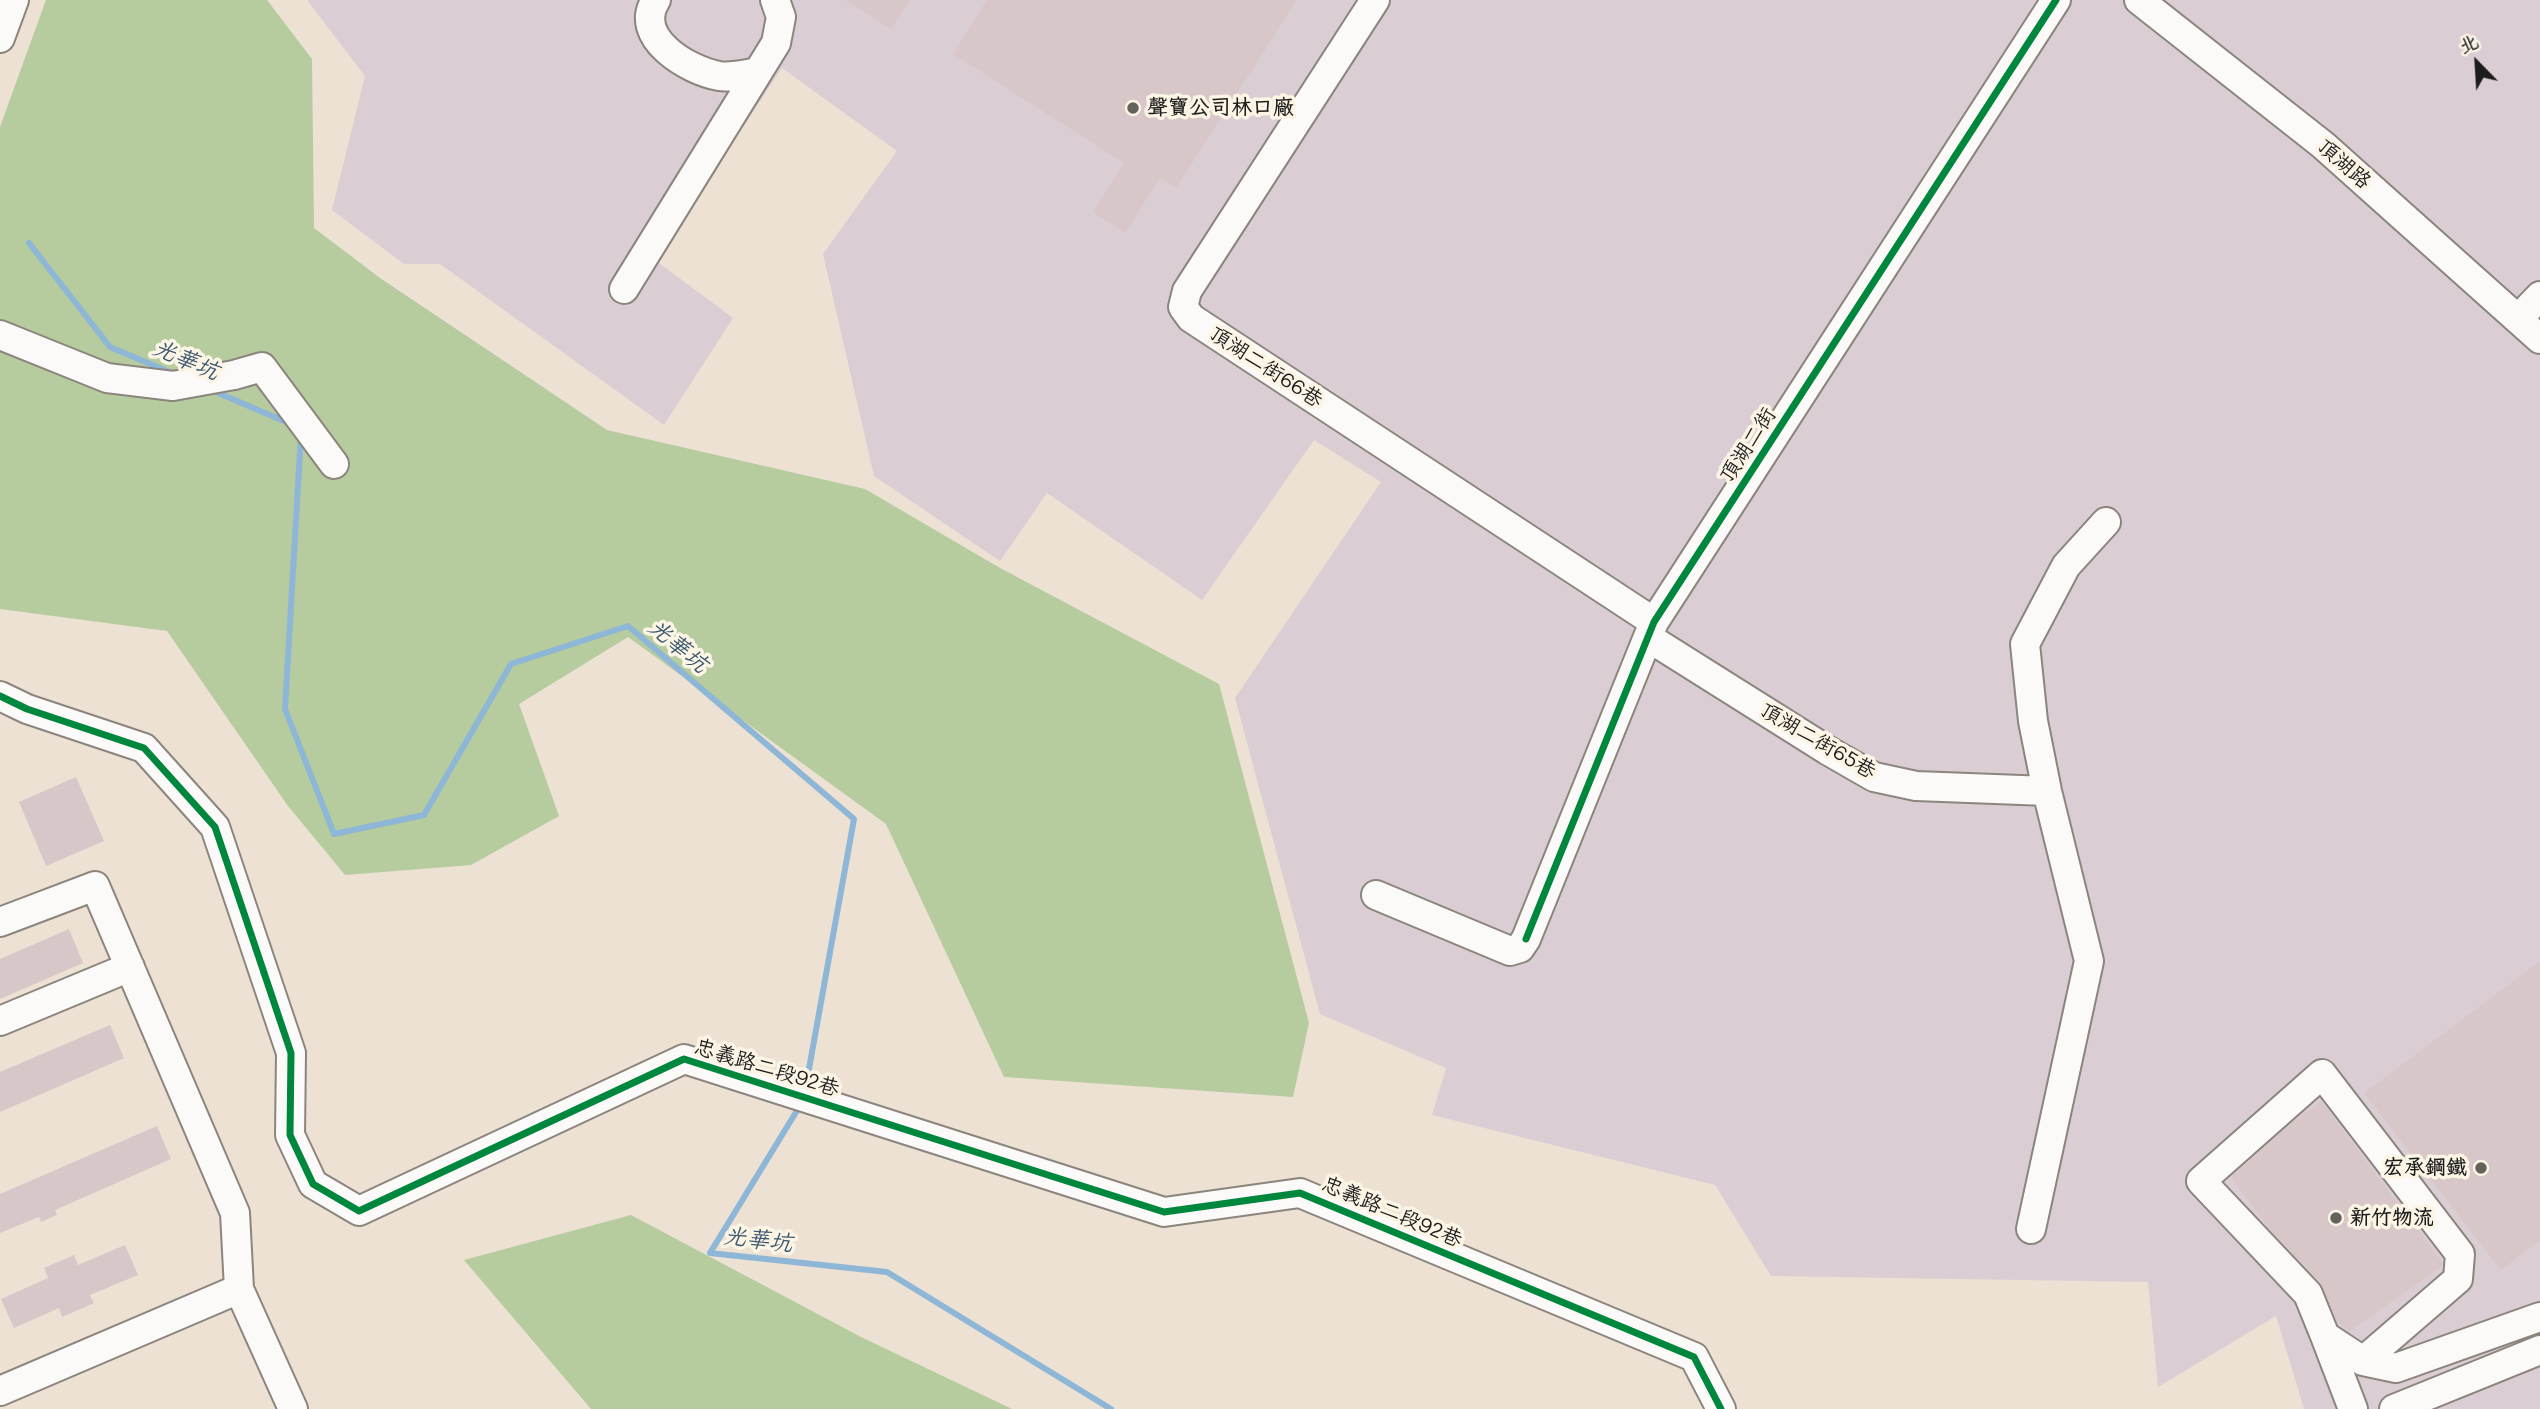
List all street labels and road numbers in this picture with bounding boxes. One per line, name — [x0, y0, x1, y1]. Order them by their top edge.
street label: 頂湖路 — [2312, 134, 2376, 194]
street label: 頂湖二街66巷 — [1204, 321, 1328, 413]
street label: 頂湖二街 — [1715, 403, 1781, 487]
street label: 頂湖二街65巷 — [1755, 698, 1881, 784]
street label: 忠義路二段92巷 — [692, 1034, 842, 1102]
street label: 忠義路二段92巷 — [1318, 1171, 1466, 1253]

